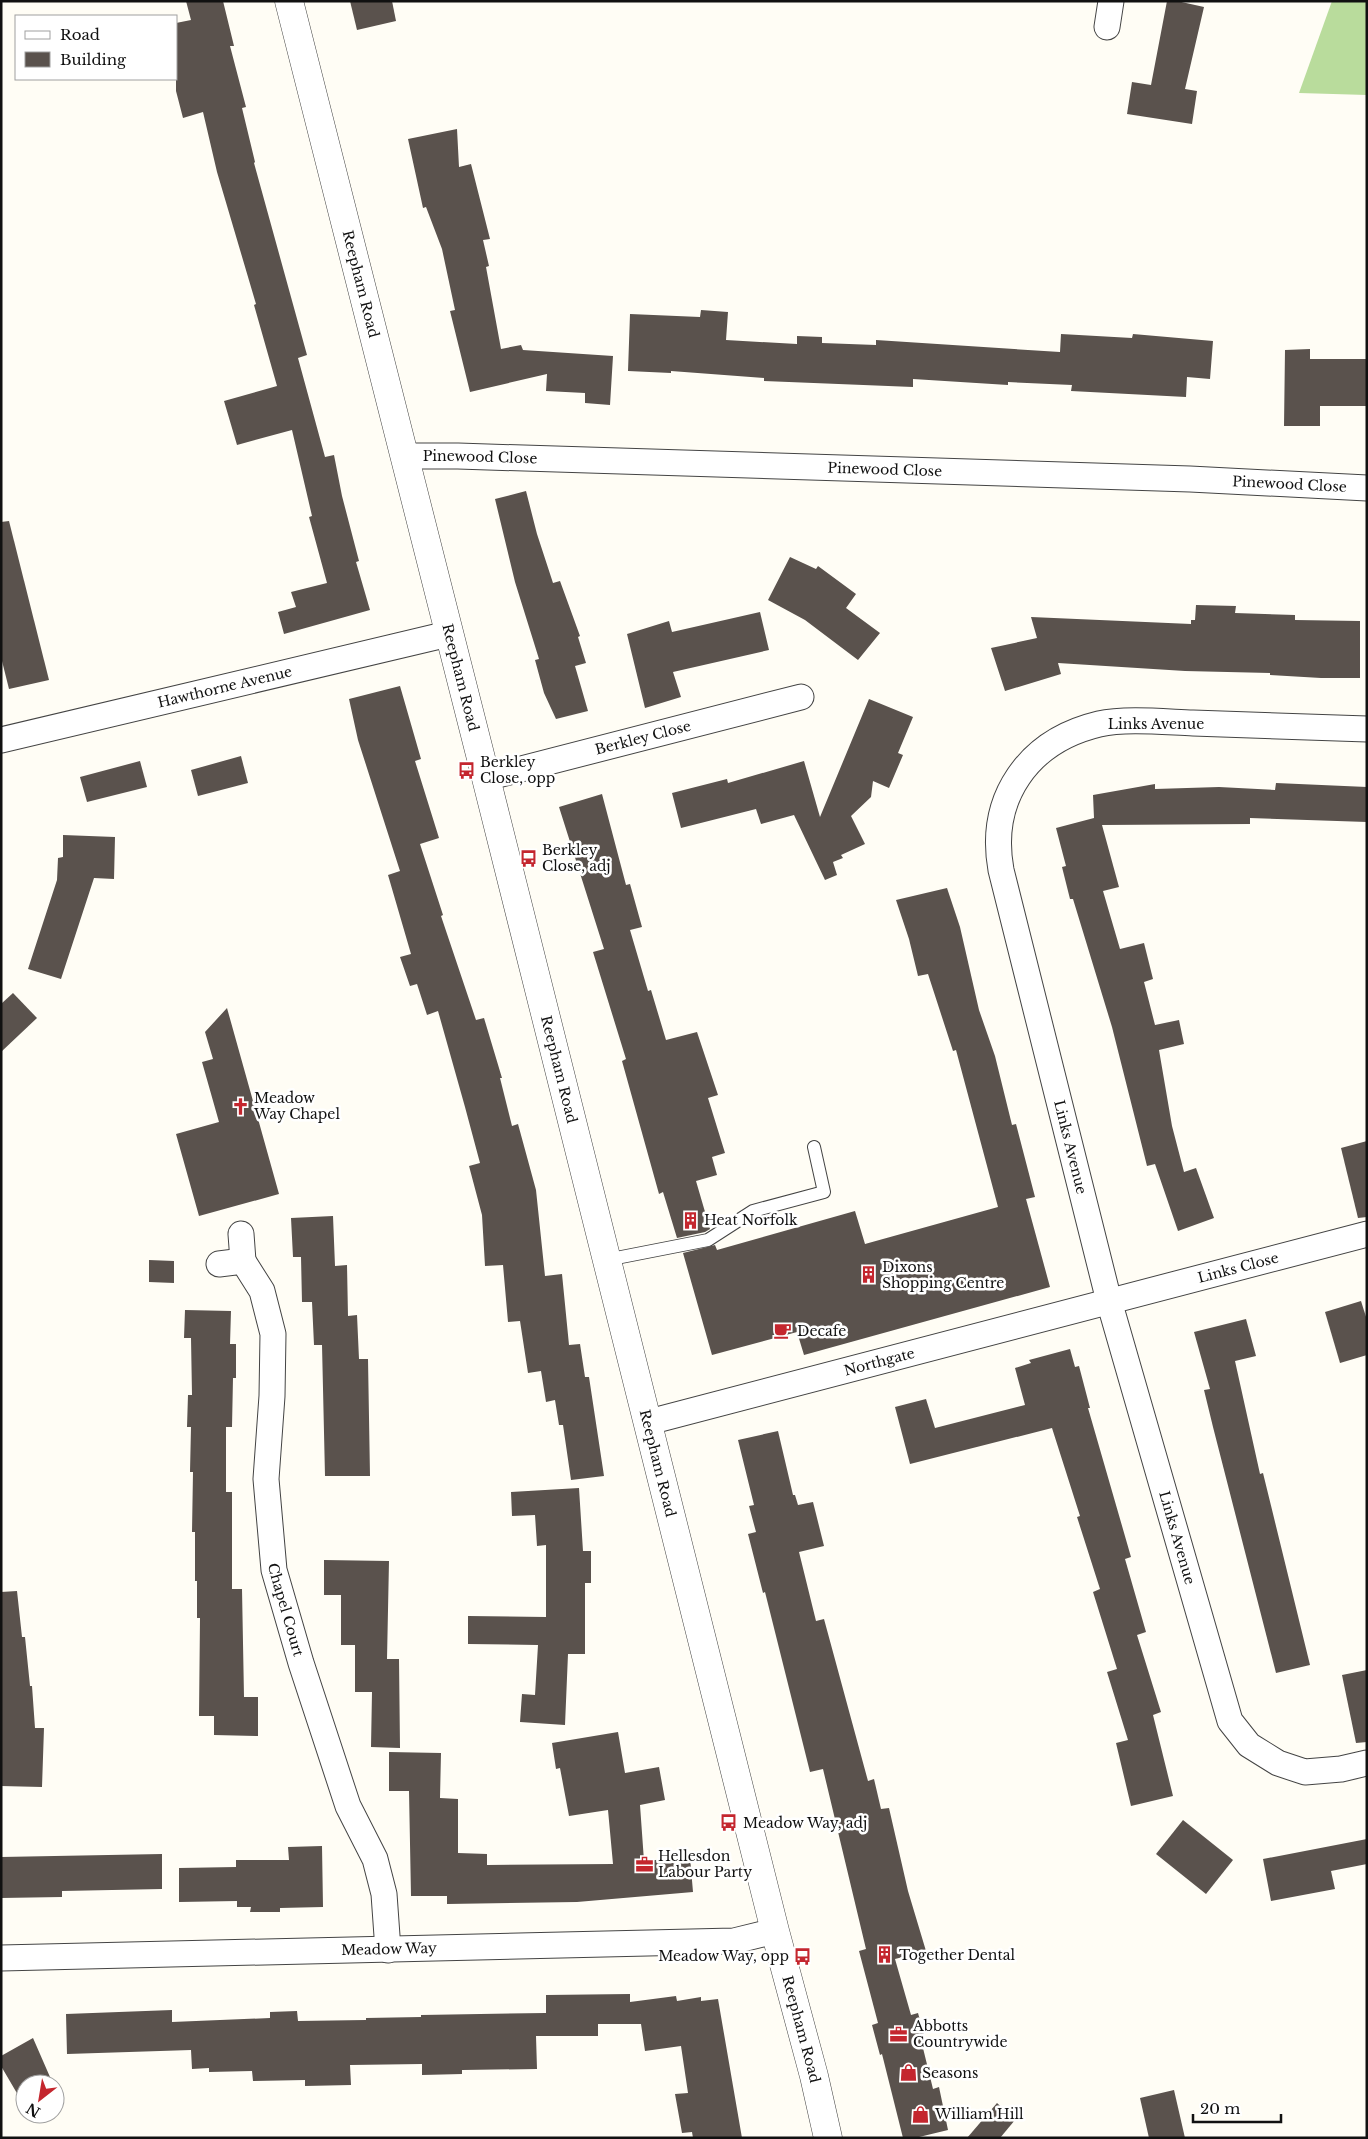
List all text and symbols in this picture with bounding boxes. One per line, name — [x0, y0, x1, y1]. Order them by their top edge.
legend — [15, 15, 178, 80]
text: Road — [60, 25, 100, 44]
text: Building — [60, 50, 127, 69]
street label: Reepham Road — [338, 228, 383, 340]
street label: Pinewood Close — [423, 447, 538, 467]
street label: Pinewood Close — [827, 459, 942, 480]
street label: Pinewood Close — [1232, 472, 1347, 496]
street label: Reepham Road — [438, 622, 483, 734]
street label: Hawthorne Avenue — [156, 662, 294, 712]
street label: Links Avenue — [1108, 715, 1204, 733]
street label: Berkley Close — [593, 717, 693, 759]
place label: Berkley Close, opp — [480, 753, 555, 787]
bus stop icon: Berkley Close, opp — [456, 760, 476, 780]
place label: Berkley Close, adj — [542, 841, 611, 875]
bus stop icon: Berkley Close, adj — [518, 848, 538, 868]
street label: Reepham Road — [537, 1014, 581, 1126]
place label: Meadow Way Chapel — [253, 1089, 340, 1123]
church icon: Meadow Way Chapel — [230, 1096, 250, 1116]
street label: Links Avenue — [1050, 1098, 1091, 1196]
building icon: Heat Norfolk — [680, 1210, 700, 1230]
place label: Heat Norfolk — [704, 1211, 798, 1229]
street label: Links Close — [1196, 1249, 1281, 1287]
place label: Dixons Shopping Centre — [882, 1258, 1004, 1292]
building icon: Dixons Shopping Centre — [858, 1265, 878, 1285]
cafe icon: Decafe — [773, 1321, 793, 1341]
place label: Decafe — [797, 1322, 846, 1340]
street label: Northgate — [842, 1344, 917, 1380]
street label: Reepham Road — [636, 1408, 680, 1519]
street label: Links Avenue — [1155, 1489, 1199, 1587]
street label: Chapel Court — [264, 1562, 308, 1659]
bus stop icon: Meadow Way, adj — [719, 1813, 739, 1833]
place label: Meadow Way, adj — [743, 1814, 867, 1832]
place label: Hellesdon Labour Party — [658, 1847, 752, 1881]
office icon: Hellesdon Labour Party — [634, 1854, 654, 1874]
street label: Meadow Way — [341, 1939, 437, 1959]
building icon: Together Dental — [875, 1945, 895, 1965]
bus stop icon: Meadow Way, opp — [793, 1946, 813, 1966]
place label: Together Dental — [899, 1946, 1016, 1964]
place label: Meadow Way, opp — [658, 1947, 789, 1965]
street label: Reepham Road — [778, 1974, 824, 2085]
place label: Abbotts Countrywide — [912, 2017, 1008, 2051]
office icon: Abbotts Countrywide — [889, 2024, 909, 2044]
shop icon: Seasons — [898, 2063, 918, 2083]
place label: Seasons — [922, 2064, 978, 2082]
north arrow — [15, 2074, 65, 2124]
scale bar — [1193, 2092, 1280, 2124]
text: N — [23, 2099, 44, 2121]
text: 20 m — [1200, 2099, 1240, 2118]
shop icon: William Hill — [911, 2104, 931, 2124]
place label: William Hill — [934, 2105, 1024, 2123]

